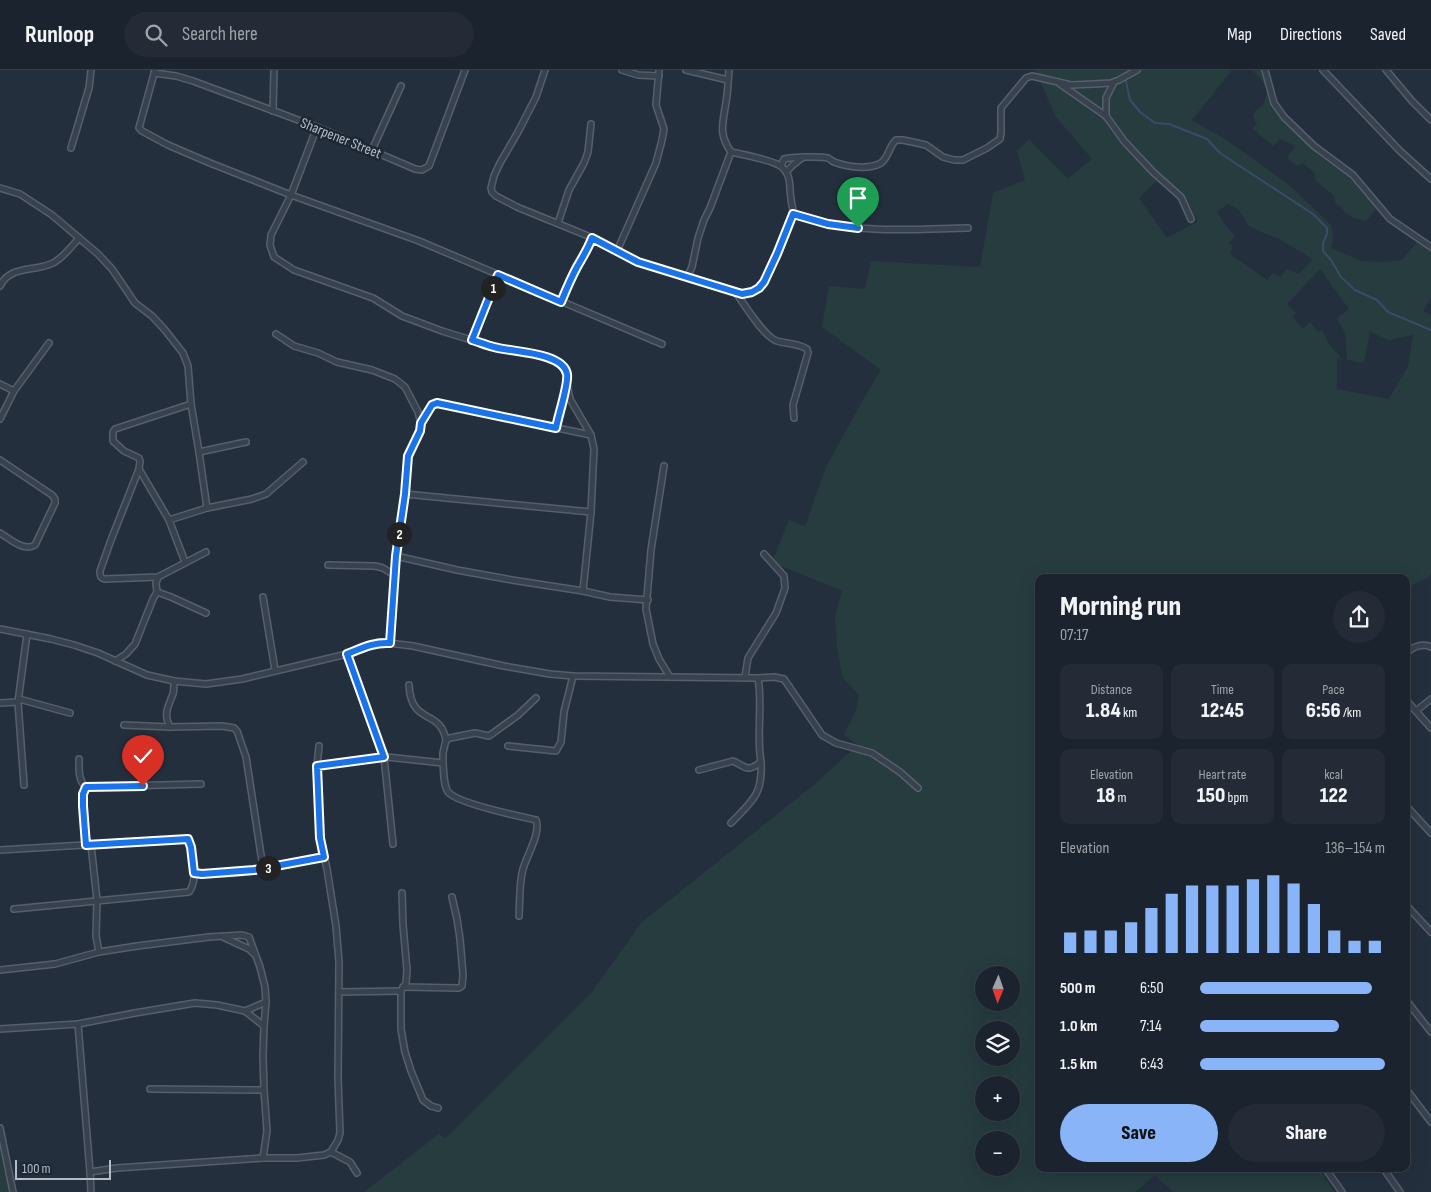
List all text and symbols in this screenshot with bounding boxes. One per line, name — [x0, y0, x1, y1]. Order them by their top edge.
search box — [124, 12, 474, 57]
text: Runloop — [25, 20, 94, 49]
icon: search — [142, 21, 170, 49]
text: Search here — [182, 23, 258, 46]
text: Map — [1227, 24, 1252, 45]
text: Directions — [1280, 24, 1342, 45]
text: Saved — [1370, 24, 1406, 45]
street label: Sharpener Street — [297, 114, 385, 164]
pin — [837, 177, 879, 228]
icon: arrive — [844, 184, 872, 212]
pin: 1 — [480, 276, 506, 300]
text: 1 — [491, 280, 496, 297]
pin: 2 — [386, 522, 412, 546]
text: 2 — [396, 526, 403, 543]
text: Morning run — [1060, 590, 1181, 623]
button: share — [1333, 591, 1385, 643]
text: 07:17 — [1060, 626, 1088, 645]
text: Distance — [1091, 681, 1132, 698]
text: Time — [1211, 681, 1234, 698]
text: Pace — [1322, 681, 1345, 698]
text: 1.84 — [1086, 698, 1121, 723]
text: 12:45 — [1201, 698, 1244, 723]
text: 6:56 — [1306, 698, 1341, 723]
text: km — [1121, 704, 1137, 721]
text: /km — [1341, 704, 1361, 721]
pin — [122, 735, 164, 786]
icon: check — [129, 742, 157, 770]
text: Elevation — [1090, 766, 1133, 783]
text: Heart rate — [1199, 766, 1246, 783]
text: kcal — [1324, 766, 1343, 783]
text: 18 — [1096, 783, 1115, 808]
text: 150 — [1197, 783, 1225, 808]
text: 122 — [1320, 783, 1347, 808]
text: m — [1115, 789, 1127, 806]
text: bpm — [1225, 789, 1248, 806]
text: Elevation — [1060, 839, 1109, 858]
text: 136–154 m — [1325, 839, 1385, 858]
pin: 3 — [256, 856, 280, 880]
text: 3 — [265, 860, 272, 877]
north arrow — [975, 966, 1020, 1011]
map controls — [975, 966, 1020, 1176]
text: 500 m — [1060, 979, 1095, 998]
text: 6:50 — [1140, 979, 1164, 998]
text: 1.0 km — [1060, 1017, 1097, 1036]
text: 7:14 — [1140, 1017, 1162, 1036]
button: layers — [975, 1021, 1020, 1066]
text: 1.5 km — [1060, 1055, 1097, 1074]
text: 6:43 — [1140, 1055, 1164, 1074]
button: + — [975, 1076, 1020, 1121]
button: Save — [1060, 1104, 1218, 1162]
button: Share — [1228, 1104, 1385, 1162]
button: − — [975, 1131, 1020, 1176]
scale bar — [15, 1157, 111, 1180]
text: 100 m — [22, 1160, 51, 1177]

